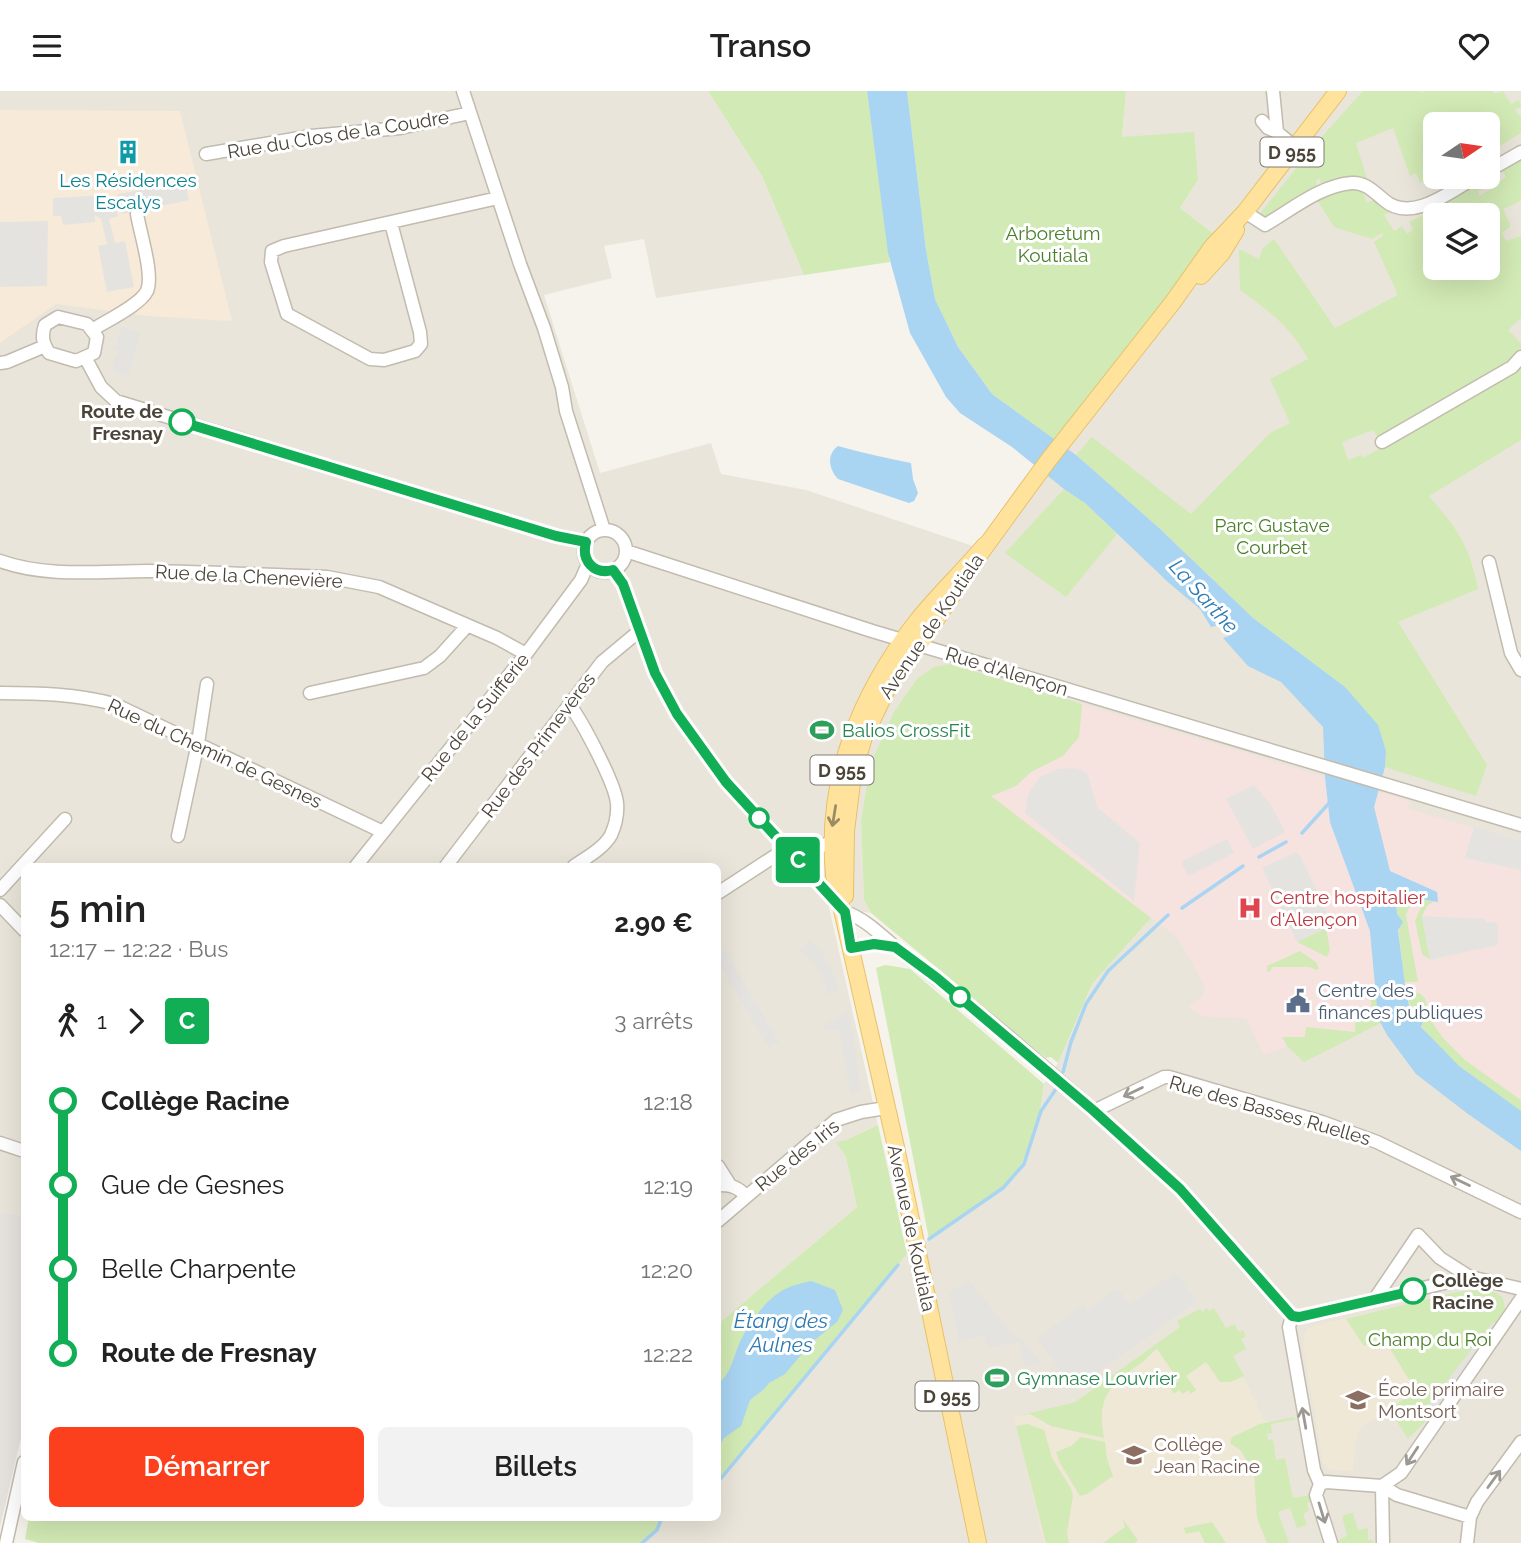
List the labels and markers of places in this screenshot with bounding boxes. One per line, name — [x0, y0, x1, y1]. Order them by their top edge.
building icon: Les Résidences Escalys — [114, 138, 142, 166]
place label: Les Résidences Escalys — [59, 169, 197, 213]
place label: Route de Fresnay — [81, 400, 164, 444]
marker: Route de Fresnay — [169, 409, 195, 435]
sports icon: Balios CrossFit — [808, 716, 836, 744]
place label: Balios CrossFit — [842, 719, 971, 741]
unlabelled marker — [749, 808, 769, 828]
place label: Centre hospitalier d'Alençon — [1270, 886, 1426, 930]
hospital icon: Centre hospitalier d'Alençon — [1236, 894, 1264, 922]
place label: Centre des finances publiques — [1318, 979, 1483, 1023]
unlabelled marker — [950, 987, 970, 1007]
public building icon: Centre des finances publiques — [1284, 987, 1312, 1015]
place label: Collège Racine — [1432, 1269, 1503, 1313]
marker: Collège Racine — [1400, 1278, 1426, 1304]
sports icon: Gymnase Louvrier — [983, 1364, 1011, 1392]
place label: Gymnase Louvrier — [1017, 1367, 1177, 1389]
place label: École primaire Montsort — [1378, 1378, 1504, 1422]
school or university icon: École primaire Montsort — [1344, 1386, 1372, 1414]
place label: Collège Jean Racine — [1154, 1433, 1260, 1477]
school or university icon: Collège Jean Racine — [1120, 1441, 1148, 1469]

